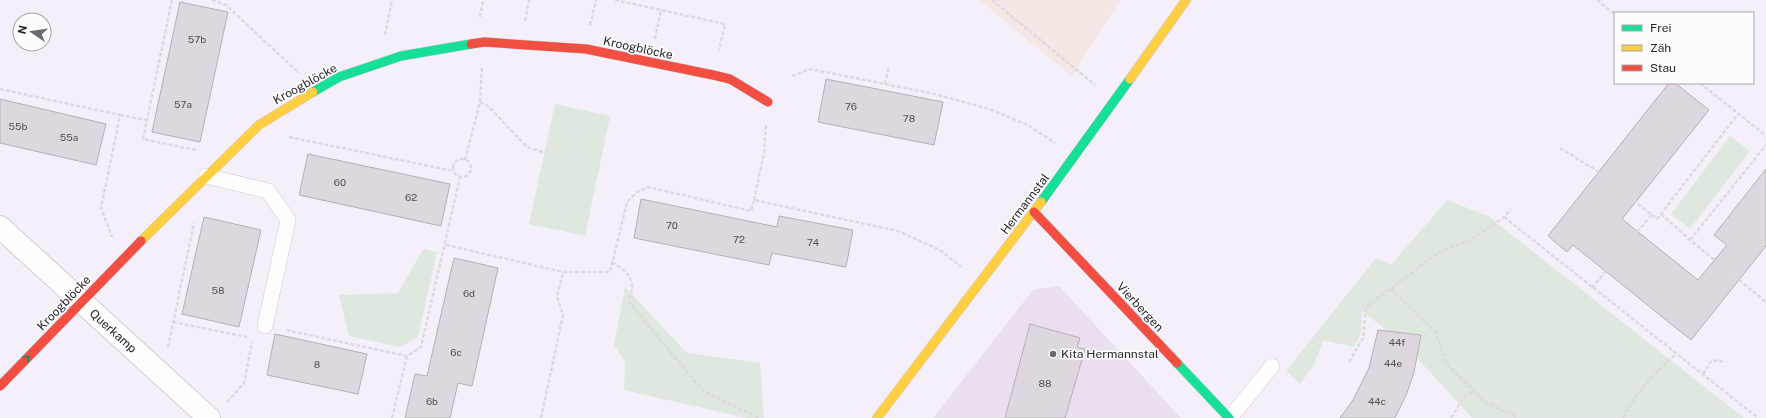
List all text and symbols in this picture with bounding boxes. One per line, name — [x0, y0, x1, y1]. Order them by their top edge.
north arrow — [12, 12, 52, 52]
legend — [1614, 12, 1754, 84]
text: Frei — [1650, 21, 1672, 35]
text: N — [15, 24, 29, 35]
house number: 57b — [188, 33, 206, 45]
street label: Kroogblöcke — [602, 34, 674, 62]
text: Zäh — [1650, 41, 1671, 55]
street label: Kroogblöcke — [271, 61, 340, 107]
text: Stau — [1650, 61, 1676, 75]
house number: 57a — [174, 98, 192, 110]
house number: 76 — [845, 100, 857, 112]
house number: 78 — [903, 112, 915, 124]
house number: 55b — [9, 120, 27, 132]
house number: 55a — [60, 131, 78, 143]
street label: Hermannstal — [998, 171, 1053, 237]
house number: 60 — [334, 176, 346, 188]
house number: 62 — [405, 191, 417, 203]
house number: 70 — [666, 219, 678, 231]
house number: 72 — [733, 233, 745, 245]
house number: 74 — [807, 236, 819, 248]
street label: Kroogblöcke — [34, 273, 94, 333]
street label: Vierbergen — [1114, 280, 1166, 334]
house number: 58 — [212, 284, 224, 296]
house number: 6d — [463, 287, 475, 299]
street label: Querkamp — [87, 306, 139, 356]
house number: 44f — [1389, 336, 1405, 348]
house number: 6c — [450, 346, 462, 358]
place label: Kita Hermannstal — [1061, 347, 1159, 361]
marker: Kita Hermannstal — [1048, 349, 1058, 359]
one-way arrow — [22, 356, 29, 363]
house number: 44e — [1384, 357, 1402, 369]
house number: 8 — [314, 358, 320, 370]
house number: 88 — [1039, 377, 1051, 389]
house number: 6b — [426, 395, 438, 407]
house number: 44c — [1368, 395, 1386, 407]

